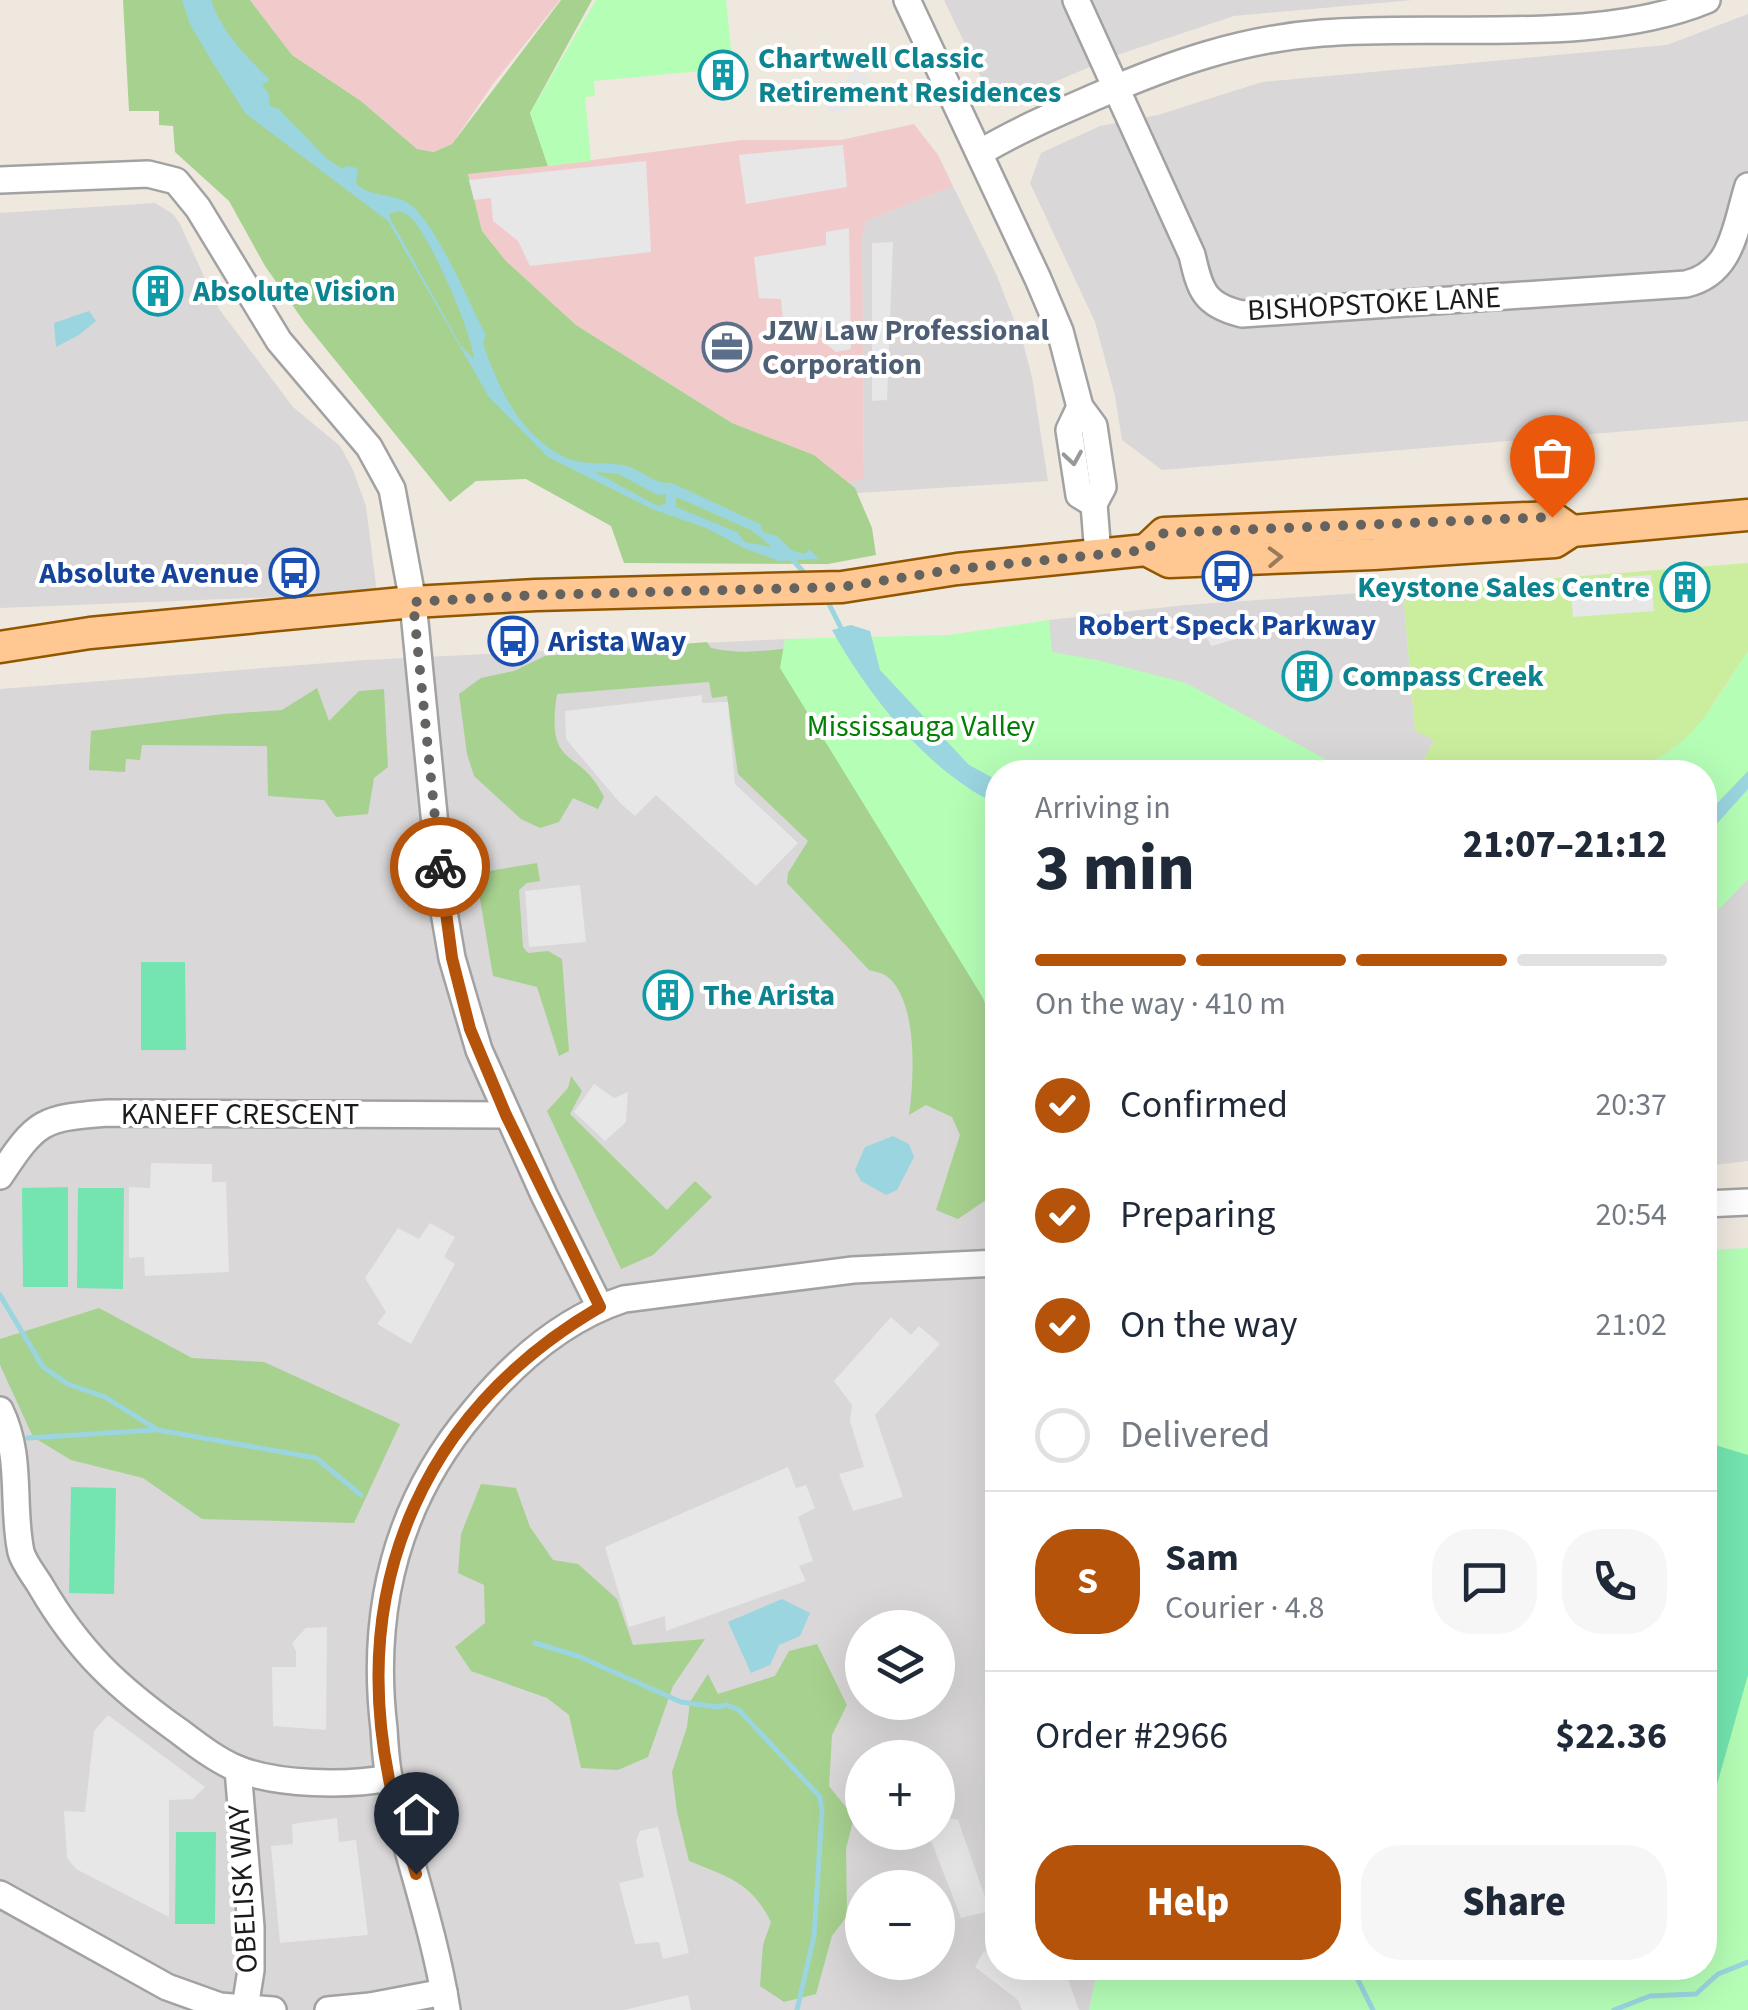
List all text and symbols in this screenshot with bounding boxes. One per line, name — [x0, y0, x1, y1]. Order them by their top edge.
place label: Chartwell Classic Retirement Residences — [758, 37, 1061, 114]
building icon: Chartwell Classic Retirement Residences — [697, 49, 749, 101]
building icon: Absolute Vision — [132, 265, 184, 317]
place label: Absolute Vision — [192, 270, 396, 313]
street label: BISHOPSTOKE LANE — [1246, 276, 1502, 332]
place label: JZW Law Professional Corporation — [762, 309, 1049, 386]
office icon: JZW Law Professional Corporation — [701, 321, 753, 373]
pin — [1510, 415, 1595, 518]
icon: bag — [1525, 430, 1580, 485]
one-way arrow — [1062, 450, 1083, 467]
bus stop icon: Absolute Avenue — [268, 547, 320, 599]
one-way arrow — [1268, 547, 1284, 568]
bus stop icon: Robert Speck Parkway — [1201, 550, 1253, 602]
place label: Absolute Avenue — [38, 552, 259, 595]
building icon: Keystone Sales Centre — [1659, 561, 1711, 613]
place label: Keystone Sales Centre — [1357, 566, 1650, 609]
place label: Robert Speck Parkway — [1078, 604, 1377, 647]
bus stop icon: Arista Way — [487, 615, 539, 667]
place label: Arista Way — [547, 620, 687, 663]
building icon: Compass Creek — [1281, 650, 1333, 702]
place label: Compass Creek — [1342, 655, 1544, 698]
park label: Mississauga Valley — [807, 705, 1035, 748]
text: Arriving in — [1035, 785, 1171, 831]
courier — [390, 817, 490, 917]
text: 21:07–21:12 — [1463, 818, 1667, 872]
text: 3 min — [1035, 822, 1195, 915]
icon: bike — [413, 840, 468, 895]
building icon: The Arista — [642, 969, 694, 1021]
place label: The Arista — [703, 974, 835, 1017]
text: On the way · 410 m — [1035, 981, 1286, 1027]
icon: check — [1035, 1078, 1090, 1133]
text: Confirmed — [1120, 1078, 1288, 1132]
text: 20:37 — [1595, 1082, 1667, 1128]
street label: KANEFF CRESCENT — [121, 1093, 359, 1136]
icon: check — [1035, 1188, 1090, 1243]
text: Preparing — [1120, 1188, 1275, 1242]
text: 20:54 — [1595, 1192, 1667, 1238]
icon: check — [1035, 1298, 1090, 1353]
text: On the way — [1120, 1298, 1297, 1352]
text: 21:02 — [1595, 1302, 1667, 1348]
text: Delivered — [1120, 1408, 1270, 1462]
button: chat — [1432, 1529, 1537, 1634]
button: phone — [1562, 1529, 1667, 1634]
text: Sam — [1165, 1531, 1239, 1585]
text: S — [1077, 1554, 1098, 1608]
text: Courier · 4.8 — [1165, 1585, 1325, 1631]
map controls — [845, 1610, 955, 1980]
button: layers — [845, 1610, 955, 1720]
text: Order #2966 — [1035, 1709, 1228, 1763]
text: $22.36 — [1555, 1709, 1667, 1763]
button: + — [845, 1740, 955, 1850]
pin — [374, 1772, 459, 1875]
icon: home — [389, 1787, 444, 1842]
street label: OBELISK WAY — [217, 1803, 269, 1975]
button: Help — [1035, 1845, 1341, 1960]
button: Share — [1361, 1845, 1667, 1960]
button: − — [845, 1870, 955, 1980]

